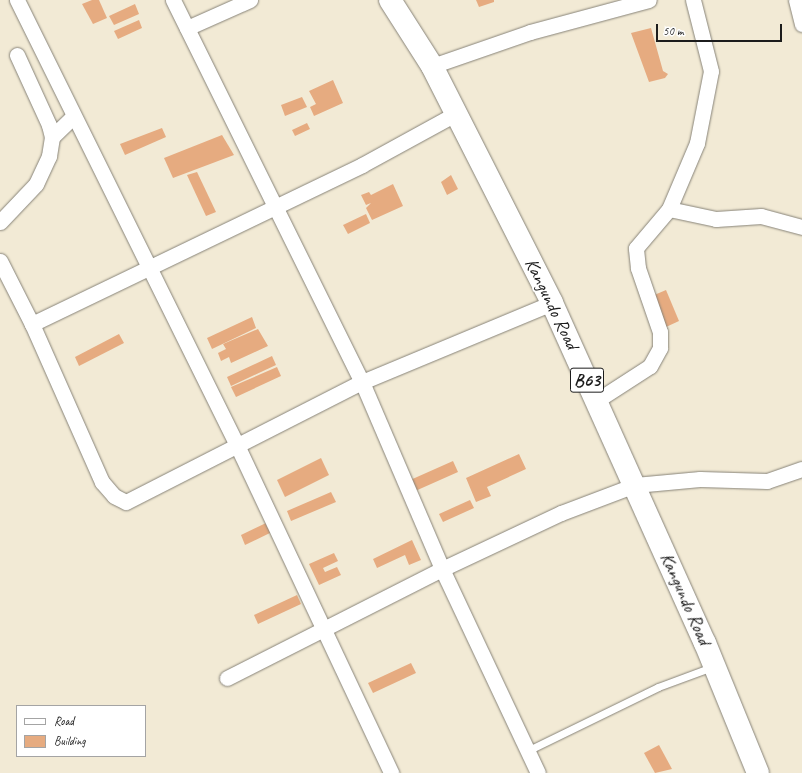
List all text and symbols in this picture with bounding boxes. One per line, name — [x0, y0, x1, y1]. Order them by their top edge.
scale bar — [658, 16, 784, 42]
text: 50 m — [663, 23, 683, 39]
street label: Kangundo Road — [519, 255, 583, 353]
road number: B63 — [570, 364, 604, 396]
street label: Kangundo Road — [655, 549, 715, 649]
legend — [16, 705, 146, 757]
text: Road — [54, 713, 74, 729]
text: Building — [54, 733, 86, 749]

